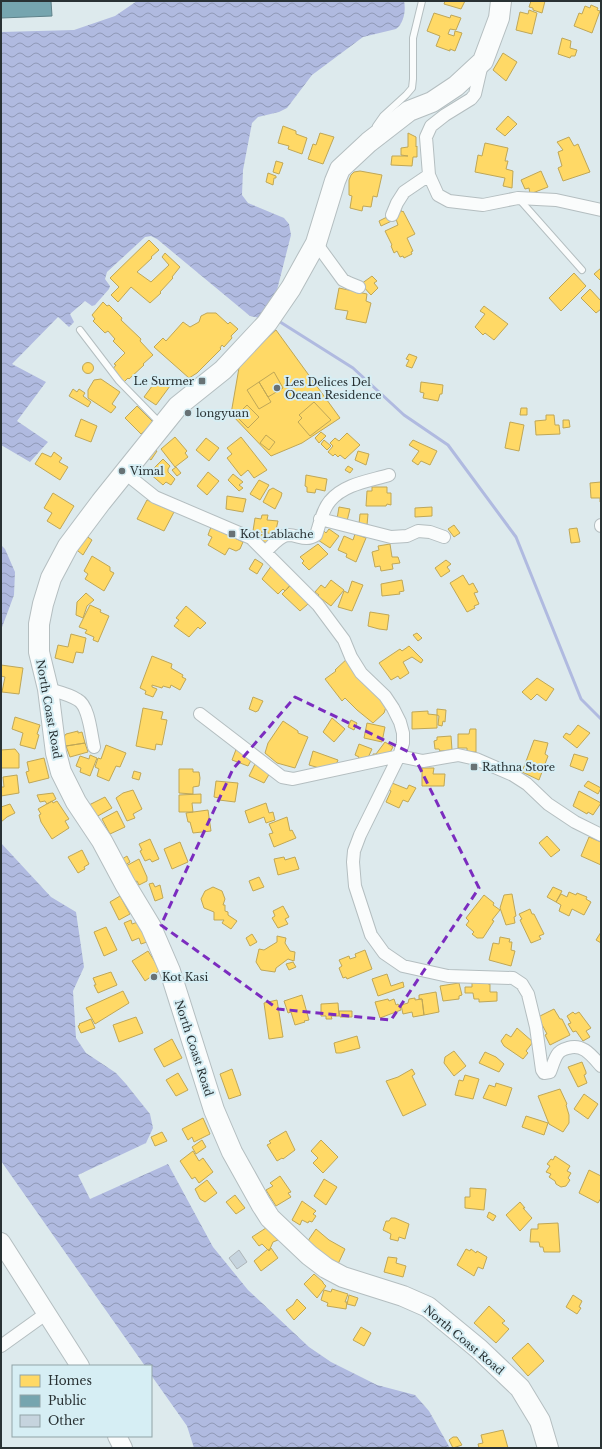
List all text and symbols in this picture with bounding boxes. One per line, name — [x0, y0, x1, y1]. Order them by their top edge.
place label: Le Surmer — [133, 374, 195, 388]
place label: Les Delices Del Ocean Residence — [285, 375, 382, 402]
marker: Le Surmer — [197, 376, 207, 386]
marker: Les Delices Del Ocean Residence — [272, 383, 282, 393]
place label: longyuan — [196, 406, 249, 420]
marker: longyuan — [183, 408, 193, 418]
place label: Vimal — [129, 464, 164, 478]
marker: Vimal — [117, 466, 127, 476]
place label: Kot Lablache — [240, 527, 313, 541]
marker: Kot Lablache — [227, 529, 237, 539]
street label: North Coast Road — [33, 658, 65, 760]
place label: Rathna Store — [482, 760, 555, 774]
marker: Rathna Store — [469, 762, 479, 772]
place label: Kot Kasi — [162, 970, 208, 984]
marker: Kot Kasi — [149, 972, 159, 982]
street label: North Coast Road — [172, 998, 216, 1099]
street label: North Coast Road — [421, 1302, 507, 1378]
legend — [12, 1365, 152, 1437]
text: Homes — [48, 1373, 92, 1388]
text: Public — [48, 1393, 87, 1408]
text: Other — [48, 1413, 85, 1428]

